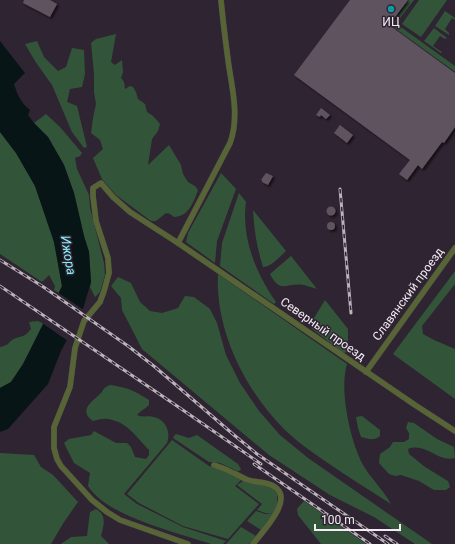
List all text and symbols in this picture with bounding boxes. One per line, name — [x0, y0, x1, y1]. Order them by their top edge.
marker: ИЦ — [386, 4, 396, 14]
place label: ИЦ — [382, 15, 400, 29]
water label: Ижора — [58, 234, 79, 276]
street label: Славянский проезд — [370, 245, 446, 343]
street label: Северный проезд — [278, 294, 368, 364]
scale bar — [315, 506, 400, 532]
text: 100 m — [321, 513, 355, 527]

